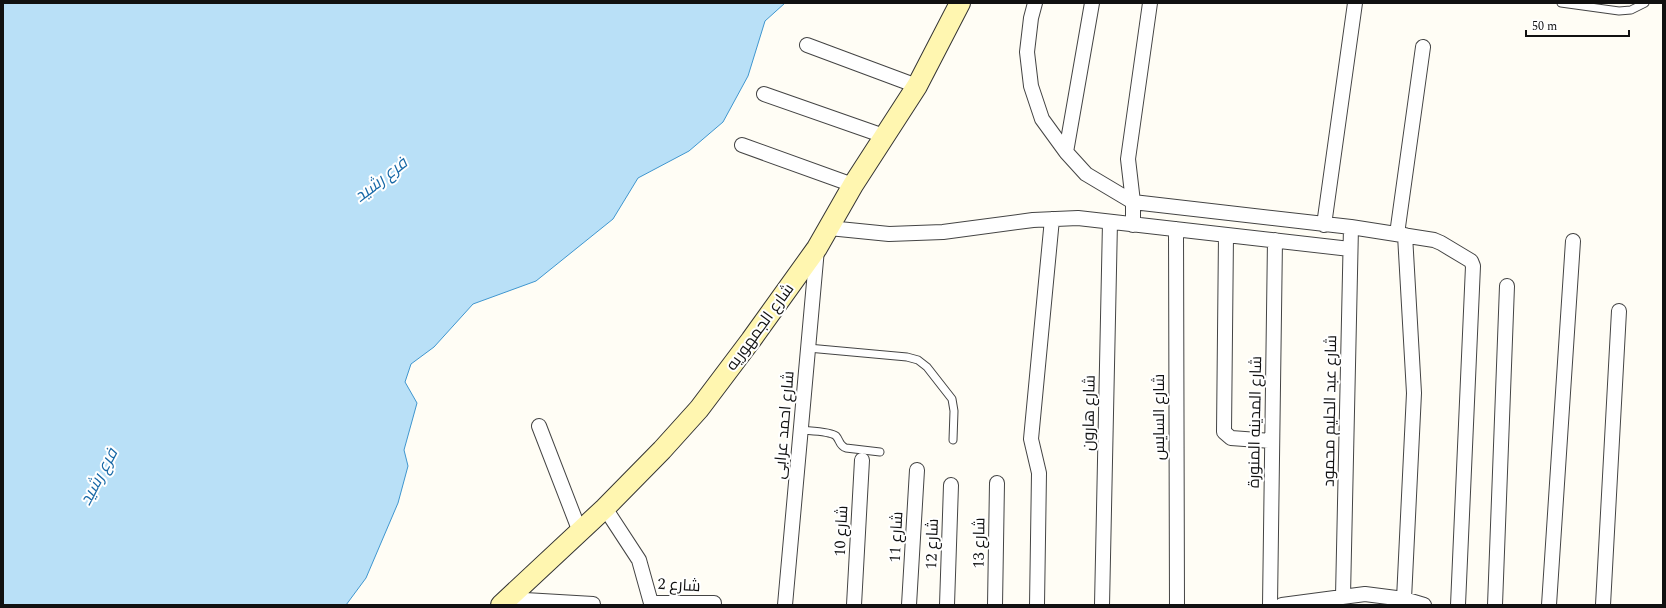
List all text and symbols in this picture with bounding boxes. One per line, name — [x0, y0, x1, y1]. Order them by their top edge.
scale bar — [1526, 12, 1629, 38]
text: 50 m — [1532, 17, 1557, 36]
water label: فرع رشيد — [349, 150, 415, 209]
street label: شارع الجمهوريه — [720, 278, 800, 376]
street label: شارع عبد الحليم محمود — [1317, 335, 1343, 487]
street label: شارع المدينه المنورة — [1242, 356, 1268, 488]
street label: شارع احمد عرابى — [767, 370, 801, 480]
street label: شارع السايس — [1147, 374, 1171, 460]
street label: شارع هارون — [1076, 375, 1102, 451]
water label: فرع رشيد — [73, 442, 126, 510]
street label: شارع 10 — [828, 505, 854, 557]
street label: شارع 11 — [883, 511, 909, 563]
street label: شارع 13 — [967, 517, 991, 569]
street label: شارع 12 — [919, 518, 945, 570]
street label: شارع 2 — [657, 572, 701, 598]

